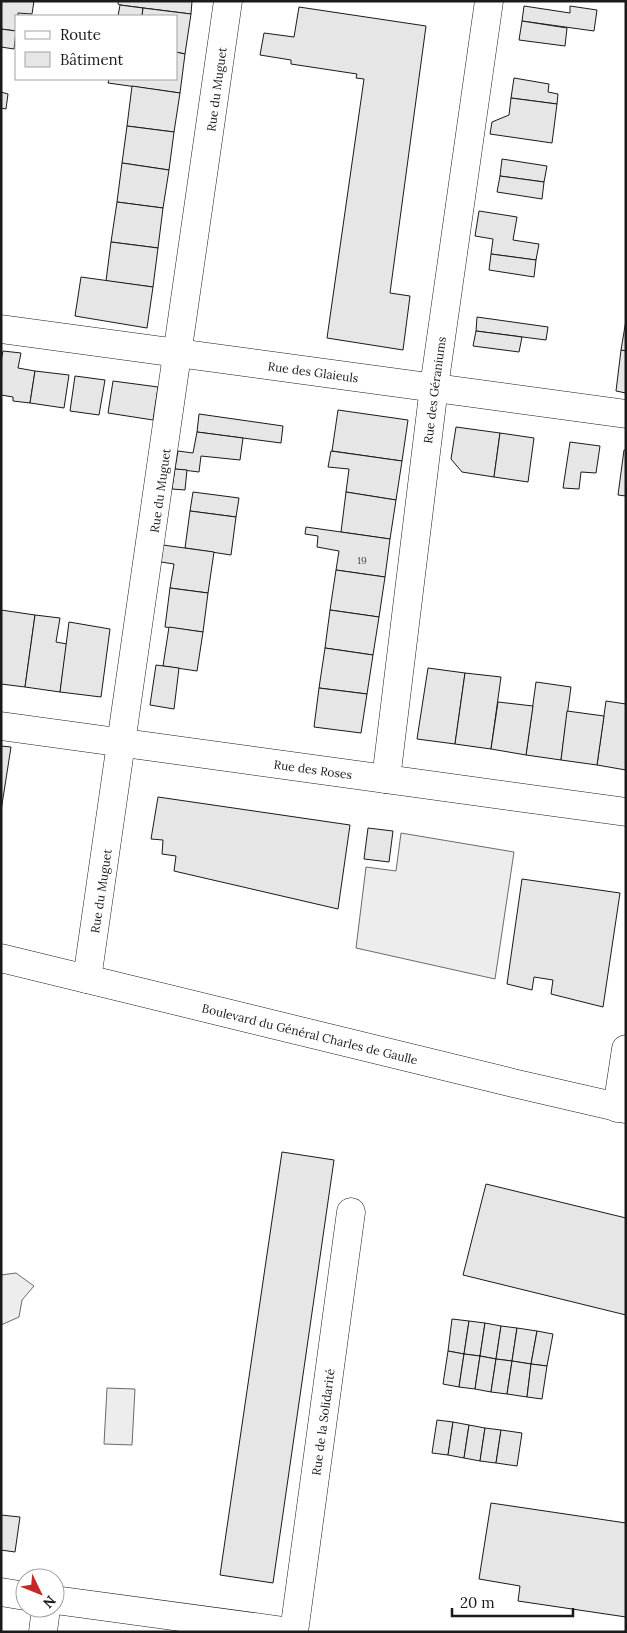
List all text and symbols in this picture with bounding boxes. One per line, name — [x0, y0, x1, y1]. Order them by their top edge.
legend — [15, 15, 178, 80]
text: Route — [60, 25, 101, 44]
street label: Rue du Muguet — [203, 46, 229, 132]
text: Bâtiment — [60, 50, 123, 69]
street label: Rue des Géraniums — [420, 335, 449, 444]
street label: Rue des Glaieuls — [267, 358, 360, 385]
street label: Rue du Muguet — [146, 447, 173, 534]
house number: 19 — [357, 554, 367, 567]
street label: Rue des Roses — [273, 756, 354, 782]
street label: Rue du Muguet — [87, 848, 114, 934]
street label: Boulevard du Général Charles de Gaulle — [201, 1000, 420, 1067]
street label: Rue de la Solidarité — [308, 1367, 337, 1476]
north arrow — [15, 1568, 65, 1618]
scale bar — [452, 1586, 573, 1618]
text: N — [39, 1592, 60, 1612]
text: 20 m — [460, 1593, 495, 1612]

